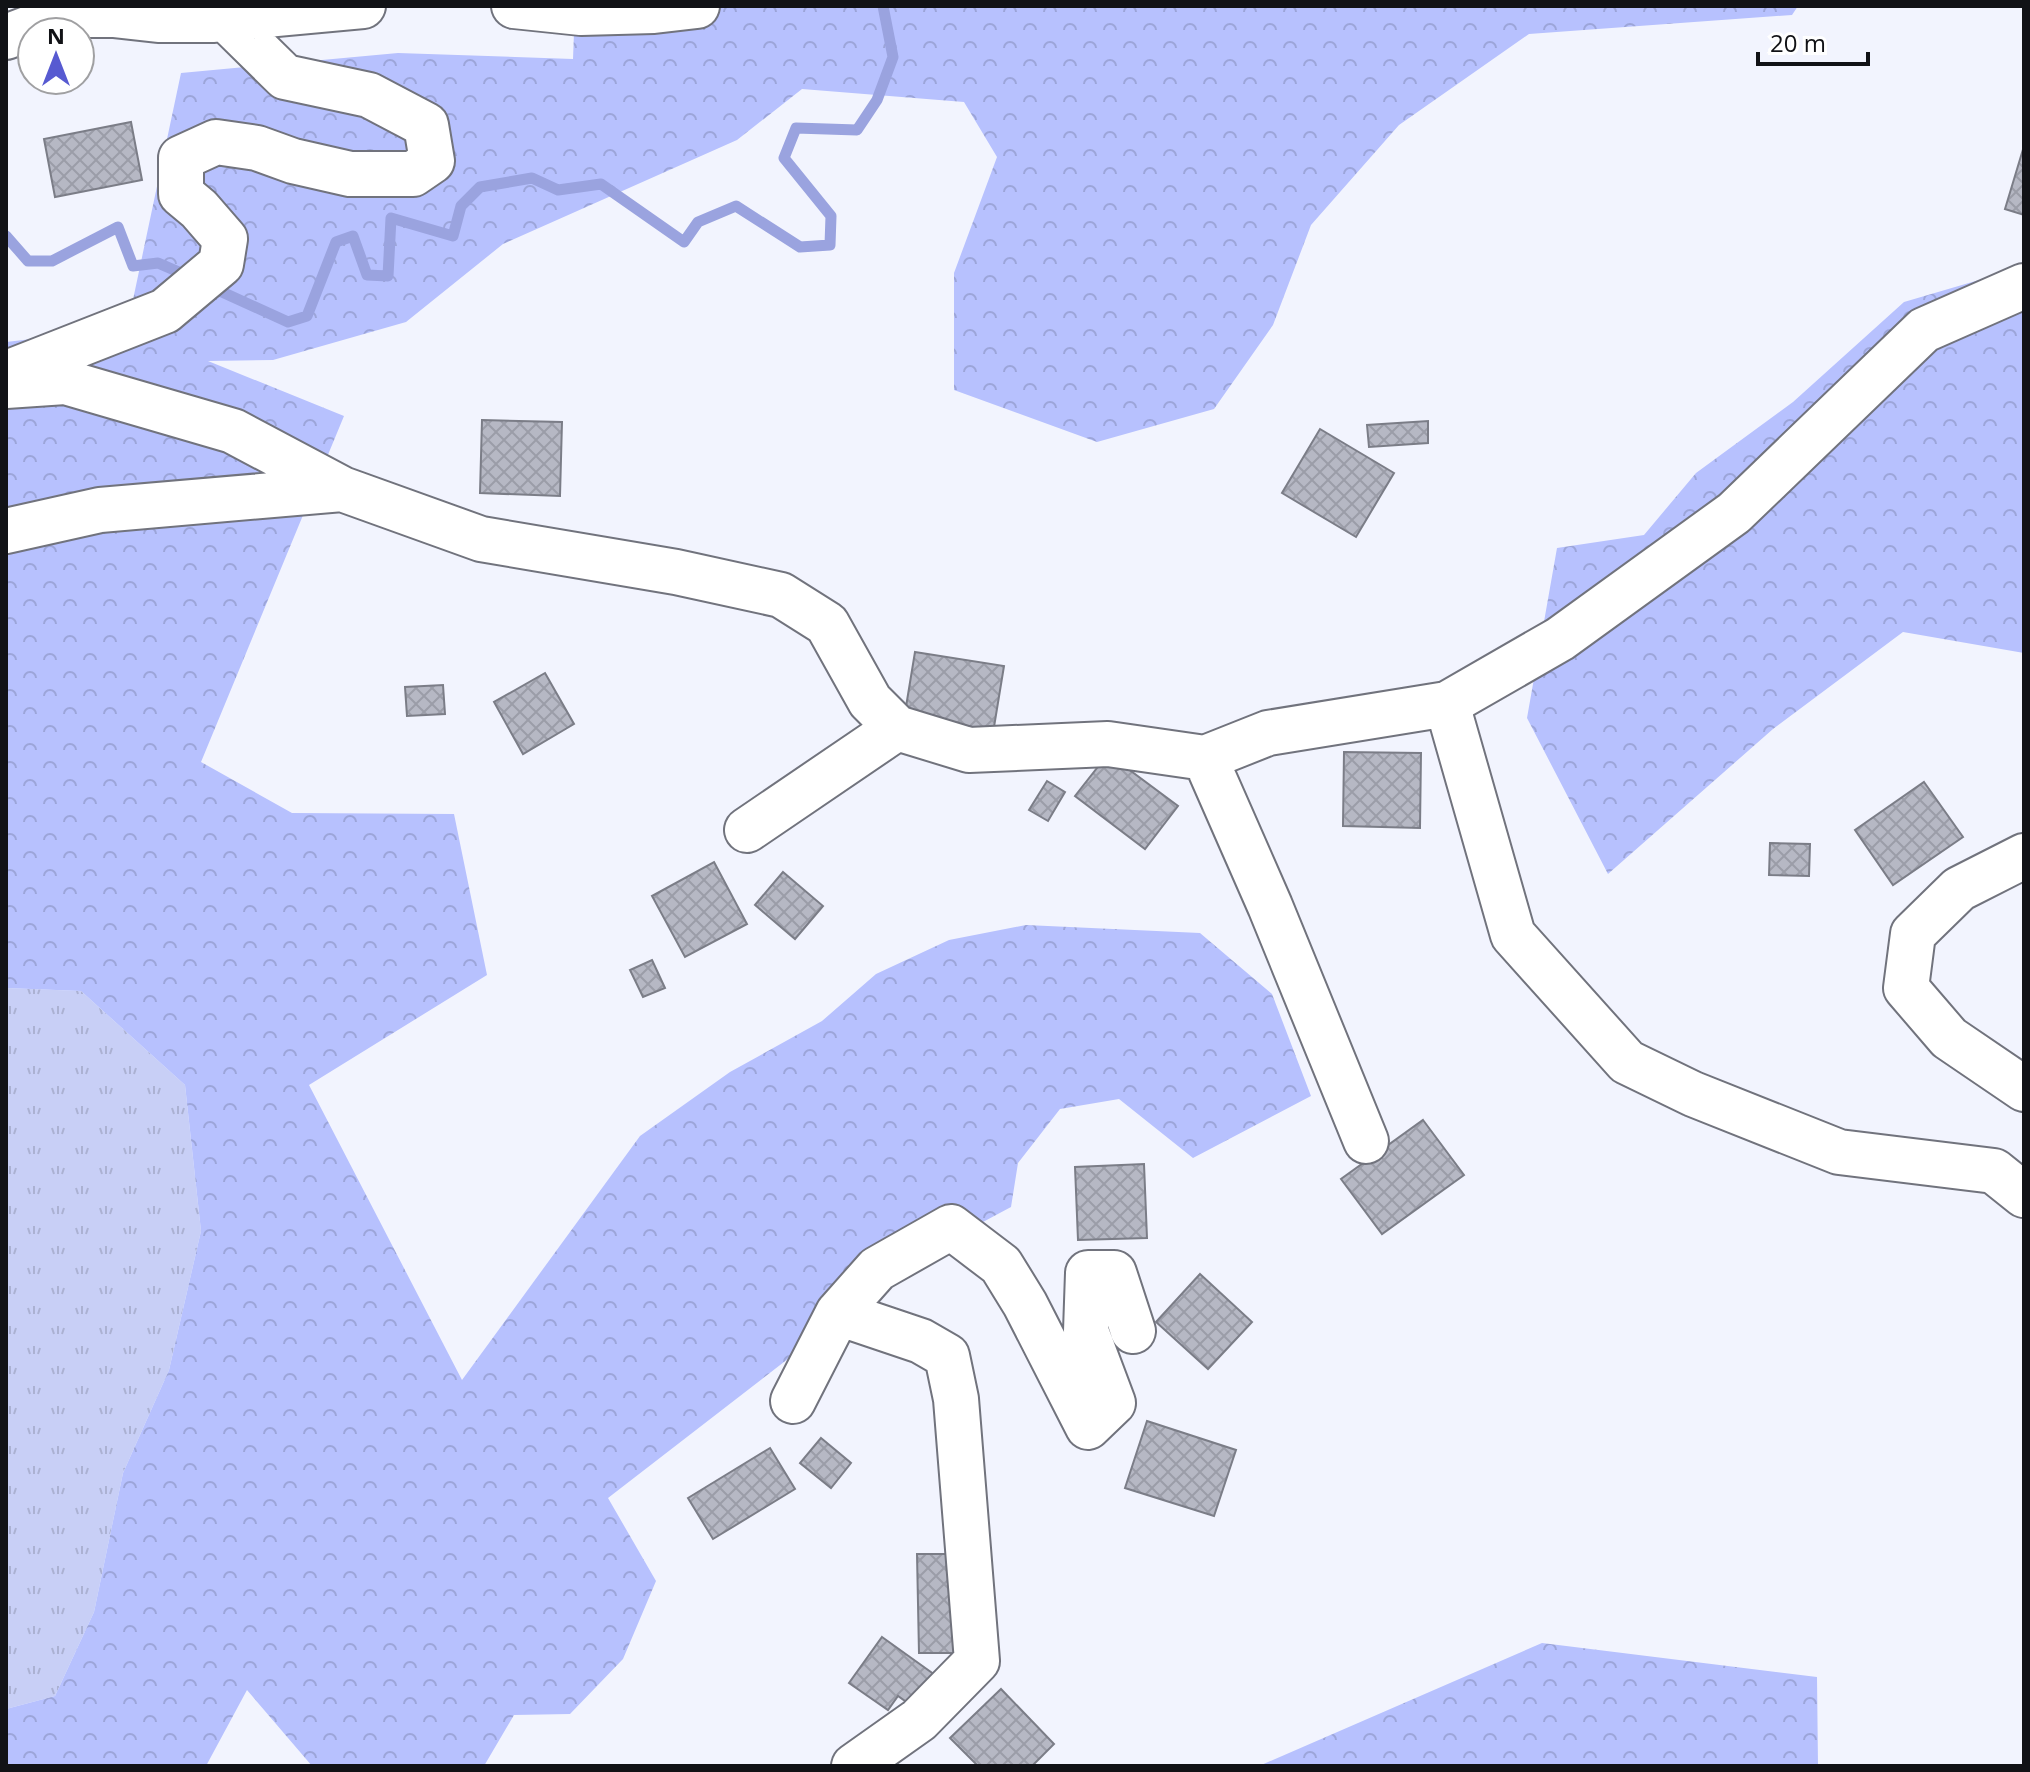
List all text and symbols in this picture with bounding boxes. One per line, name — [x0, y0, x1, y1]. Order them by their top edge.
north arrow — [16, 16, 96, 96]
scale bar — [1758, 16, 1868, 66]
text: N — [47, 20, 65, 50]
text: 20 m — [1770, 26, 1826, 59]

